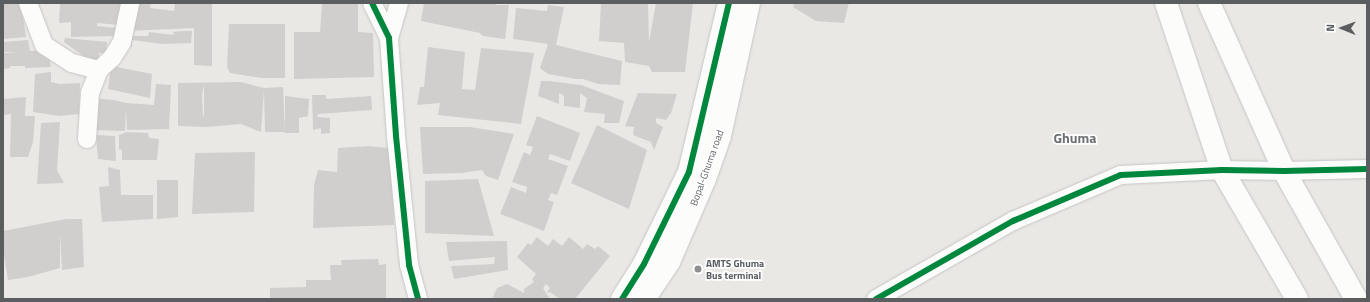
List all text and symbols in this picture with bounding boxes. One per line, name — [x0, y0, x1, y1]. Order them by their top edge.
north arrow — [1322, 8, 1362, 48]
text: N — [1322, 24, 1338, 32]
street label: Bopal-Ghuma road — [688, 128, 726, 208]
district label: Ghuma — [1054, 130, 1096, 146]
place label: AMTS Ghuma Bus terminal — [706, 257, 764, 280]
marker: AMTS Ghuma Bus terminal — [693, 264, 703, 274]

